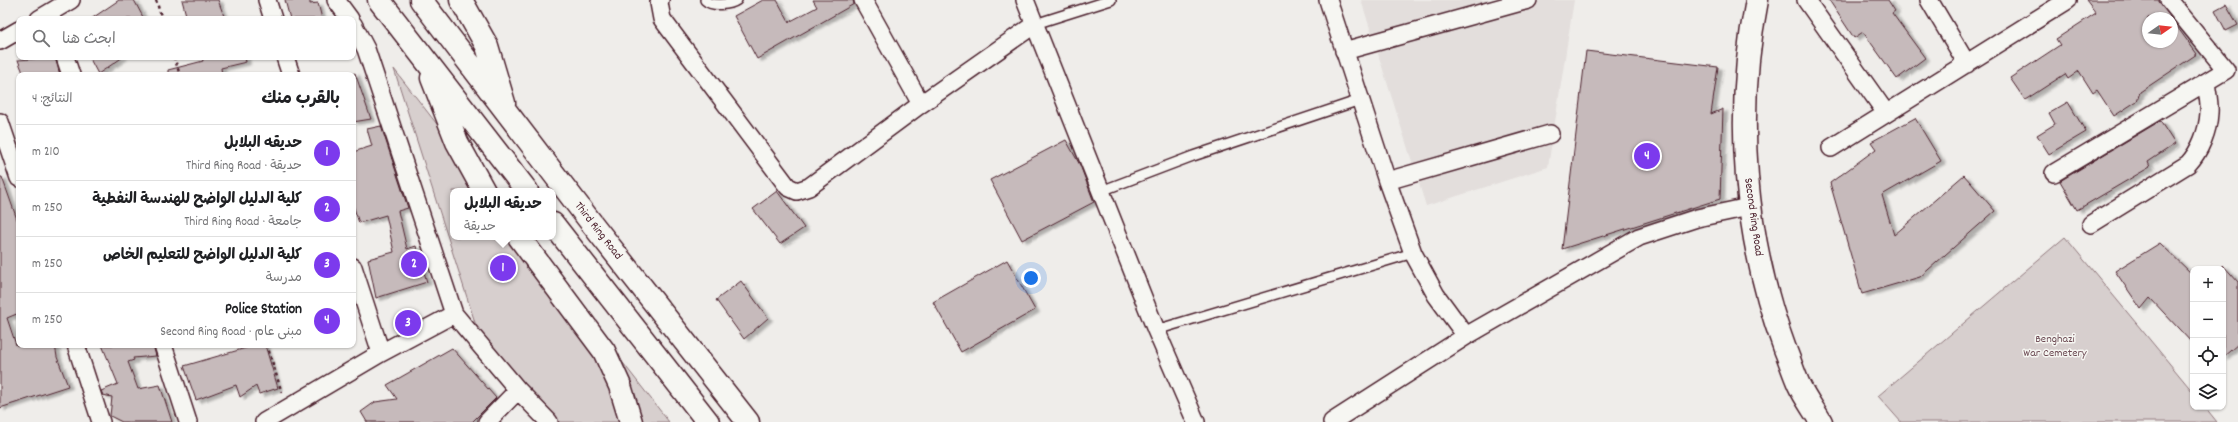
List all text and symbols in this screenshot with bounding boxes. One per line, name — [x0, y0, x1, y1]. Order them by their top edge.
north arrow — [2142, 12, 2178, 48]
search box — [16, 16, 356, 60]
icon: search — [30, 27, 52, 49]
text: ابحث هنا — [62, 29, 116, 51]
text: بالقرب منك — [262, 88, 340, 112]
text: النتائج: 4 — [32, 90, 73, 109]
text: حديقه البلابل — [224, 133, 302, 155]
pin: 4 — [1634, 141, 1660, 171]
text: 210 m — [32, 143, 60, 162]
text: 1 — [326, 143, 328, 162]
text: حديقة · Third Ring Road — [186, 157, 302, 176]
street label: Second Ring Road — [1739, 177, 1767, 257]
popup — [450, 188, 556, 240]
text: كلية الدليل الواضح للهندسة النفطية — [92, 189, 302, 211]
text: حديقه البلابل — [464, 194, 542, 216]
street label: Third Ring Road — [570, 198, 626, 264]
text: 250 m — [32, 199, 63, 218]
text: 2 — [324, 199, 330, 218]
text: جامعة · Third Ring Road — [184, 213, 302, 232]
text: حديقة — [464, 218, 496, 237]
text: كلية الدليل الواضح للتعليم الخاص — [103, 245, 302, 267]
pin: 2 — [401, 249, 427, 279]
pin: 1 — [490, 253, 516, 283]
text: 250 m — [32, 255, 63, 274]
text: 3 — [324, 255, 330, 274]
map controls — [2190, 266, 2226, 410]
button: + — [2190, 266, 2226, 302]
your location — [1021, 268, 1041, 288]
text: مدرسة — [266, 269, 302, 288]
text: Police Station — [225, 299, 302, 321]
button: − — [2190, 302, 2226, 338]
pin: 3 — [395, 308, 421, 338]
text: 250 m — [32, 311, 63, 330]
text: 4 — [324, 311, 330, 330]
text: مبنى عام · Second Ring Road — [160, 323, 302, 342]
park label: Benghazi War Cemetery — [2023, 331, 2088, 362]
button: locate — [2190, 338, 2226, 374]
button: layers — [2190, 374, 2226, 410]

